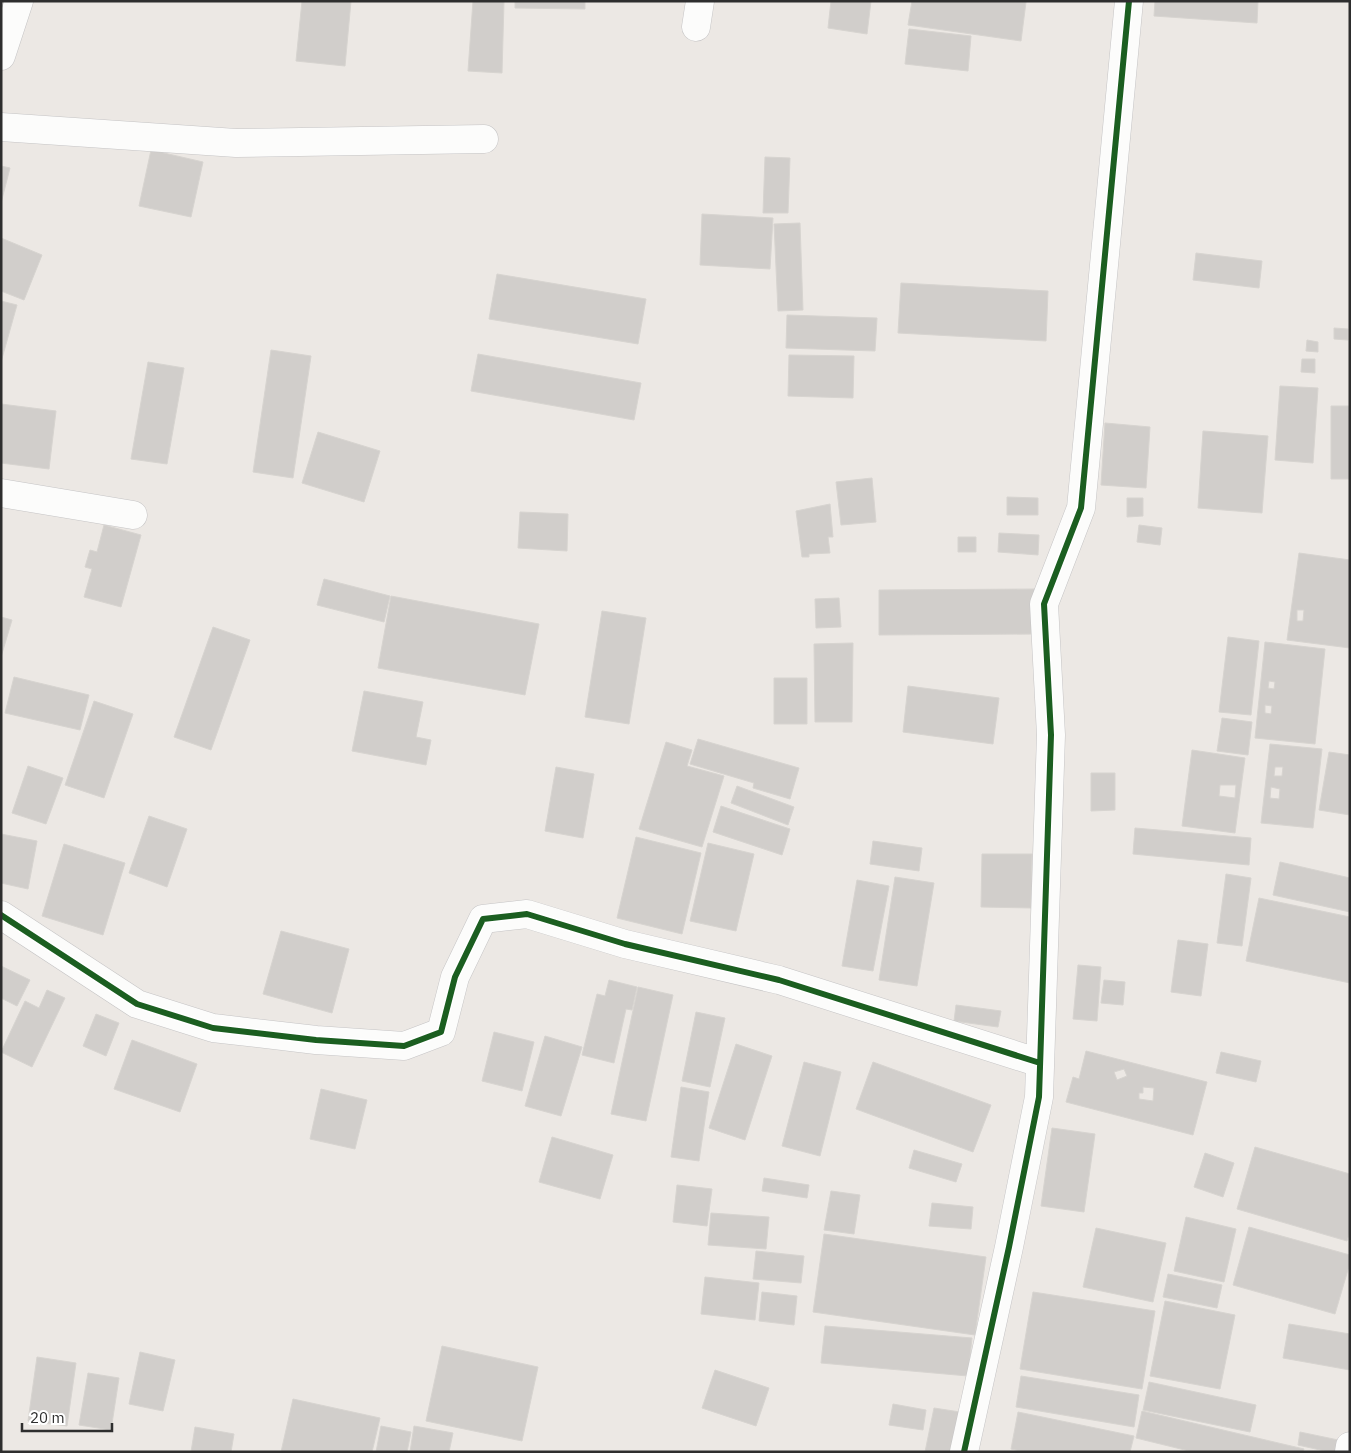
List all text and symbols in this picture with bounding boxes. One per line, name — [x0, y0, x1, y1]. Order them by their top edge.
scale bar — [22, 1400, 112, 1432]
text: 20 m — [30, 1408, 65, 1427]

